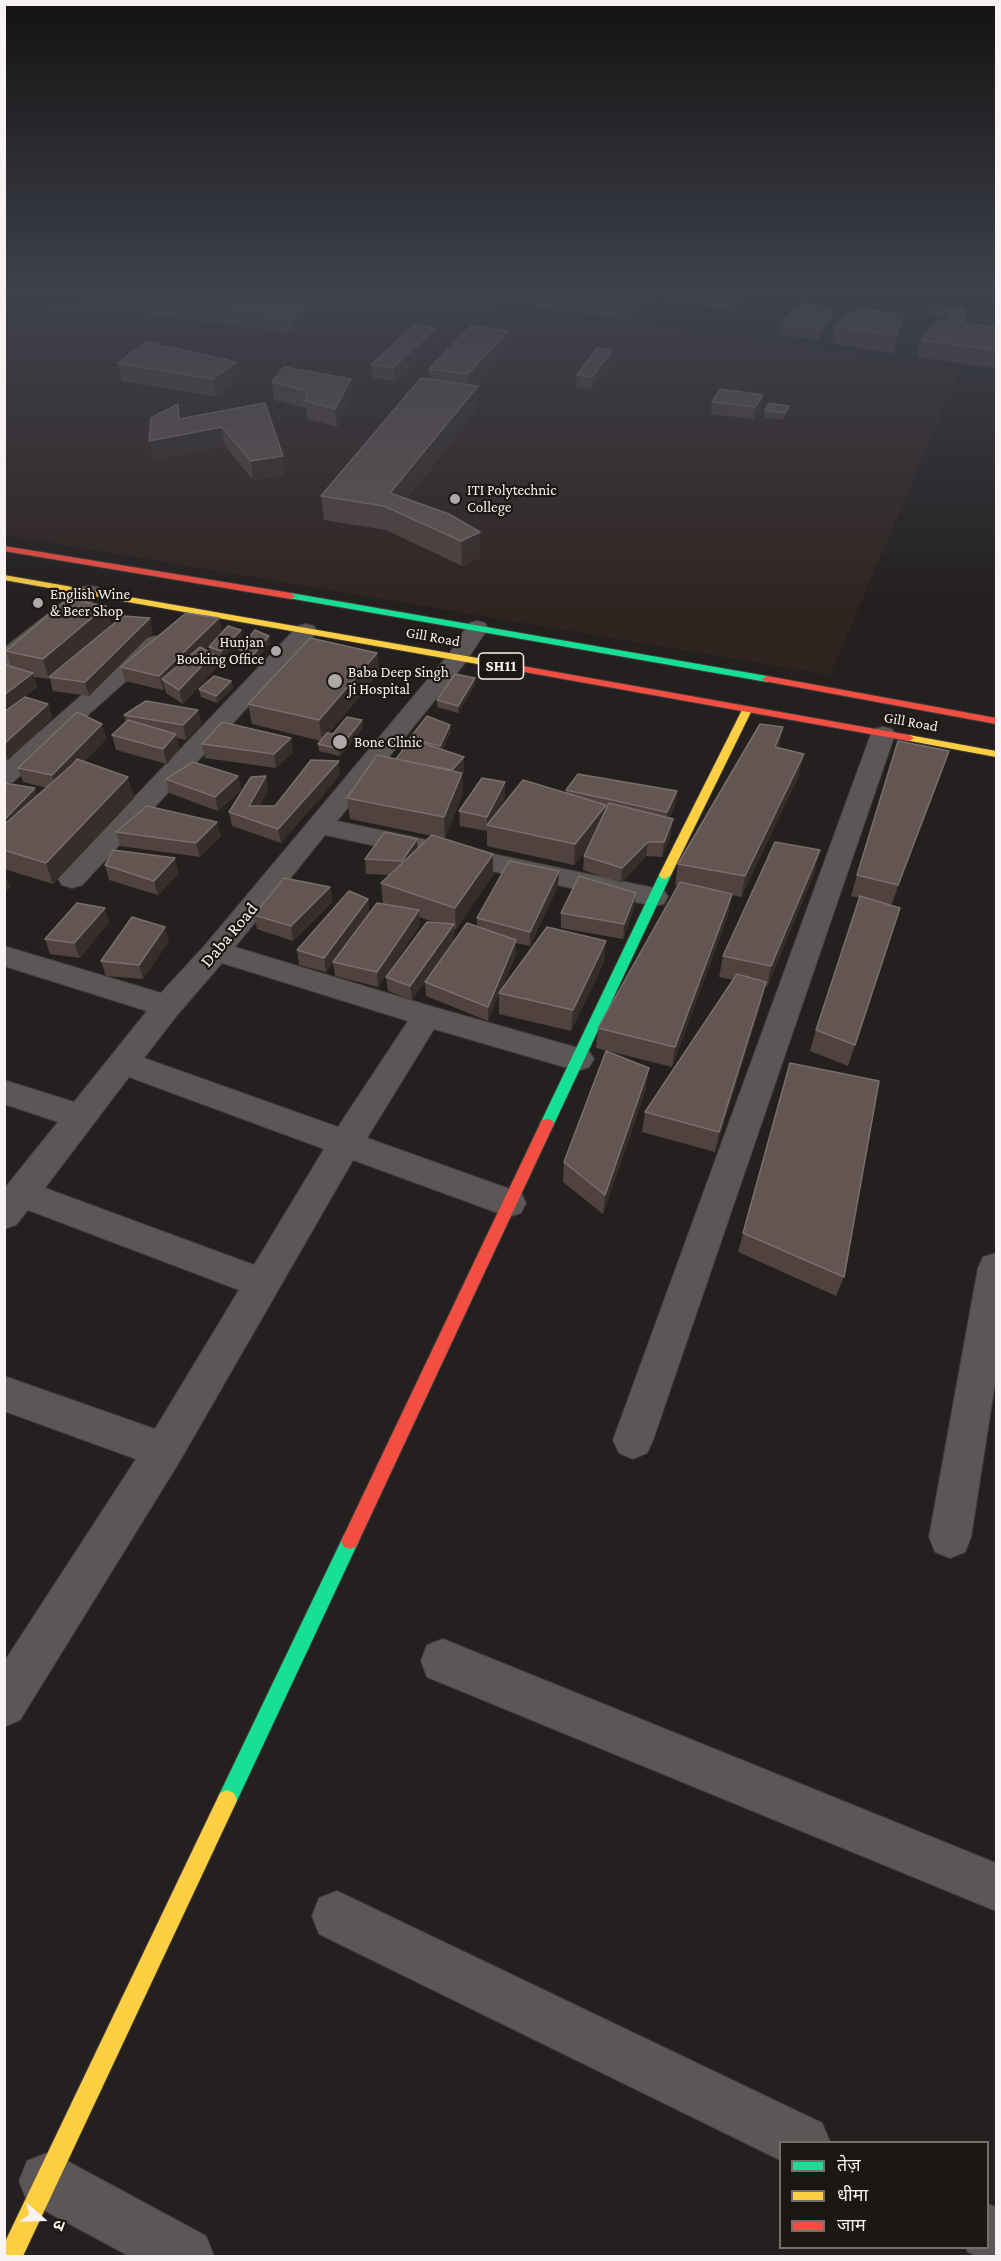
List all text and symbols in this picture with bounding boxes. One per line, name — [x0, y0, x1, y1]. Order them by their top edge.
place label: ITI Polytechnic College — [467, 481, 557, 516]
marker: ITI Polytechnic College — [448, 492, 462, 506]
place label: English Wine & Beer Shop — [50, 585, 130, 620]
marker: English Wine & Beer Shop — [31, 596, 45, 610]
street label: Gill Road — [405, 623, 461, 651]
place label: Hunjan Booking Office — [176, 633, 264, 668]
marker: Hunjan Booking Office — [269, 644, 283, 658]
road number: SH11 — [478, 653, 524, 679]
place label: Baba Deep Singh Ji Hospital — [348, 663, 449, 698]
marker: Baba Deep Singh Ji Hospital — [326, 672, 344, 690]
street label: Gill Road — [883, 708, 939, 736]
marker: Bone Clinic — [331, 733, 349, 751]
place label: Bone Clinic — [354, 733, 422, 751]
street label: Daba Road — [196, 898, 262, 972]
legend — [779, 2141, 989, 2249]
text: तेज़ — [837, 2155, 861, 2175]
text: धीमा — [837, 2185, 868, 2205]
north arrow — [12, 2189, 72, 2249]
text: जाम — [837, 2215, 866, 2235]
text: उ — [50, 2218, 69, 2233]

